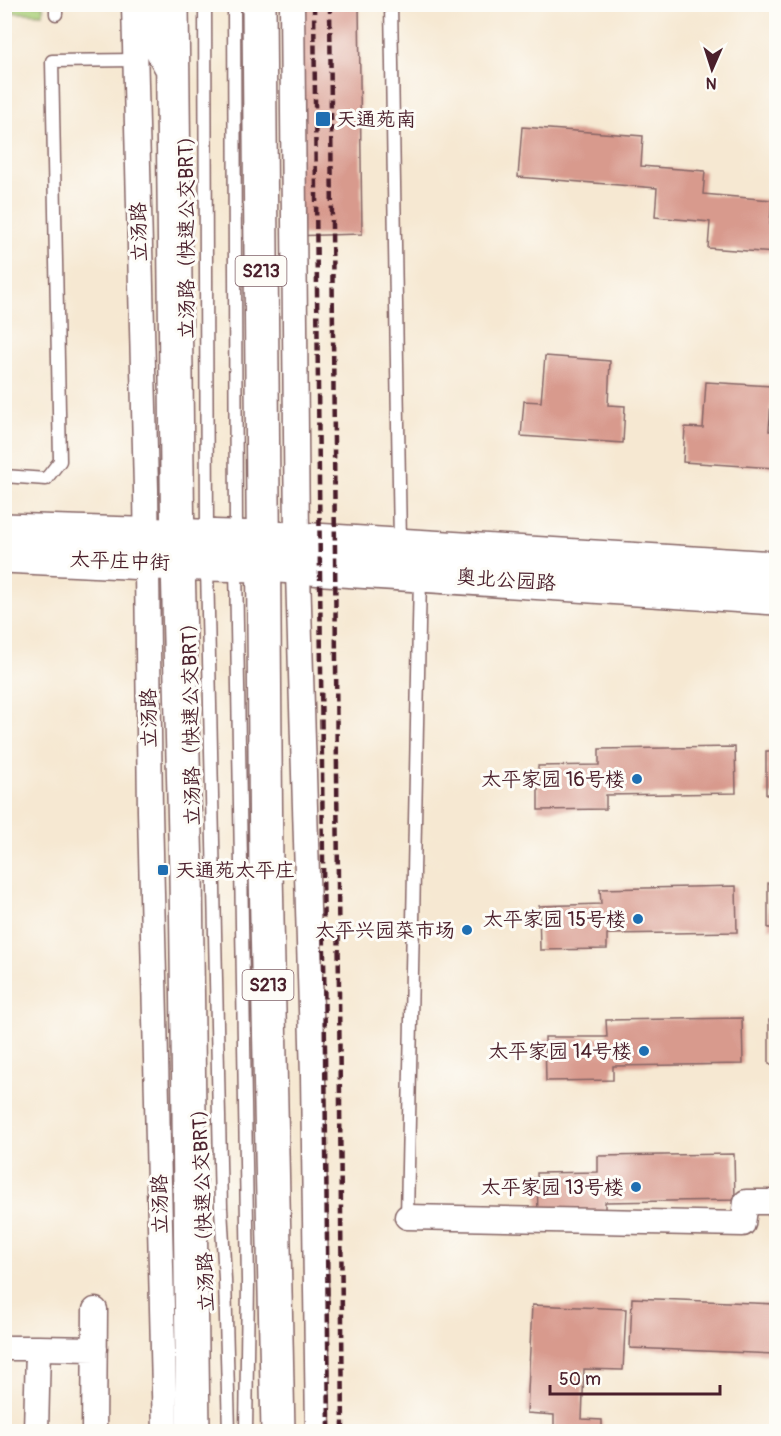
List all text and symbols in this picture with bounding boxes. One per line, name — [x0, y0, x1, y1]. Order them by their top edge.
north arrow — [682, 39, 742, 99]
text: N — [705, 73, 717, 93]
place label: 天通苑南 — [336, 107, 416, 132]
marker: 天通苑南 — [314, 110, 332, 128]
street label: 立汤路（快速公交BRT） — [174, 125, 199, 339]
street label: 立汤路 — [125, 201, 153, 262]
road number: S213 — [236, 256, 286, 286]
street label: 太平庄中街 — [70, 547, 170, 575]
street label: 奥北公园路 — [455, 564, 558, 596]
street label: 立汤路（快速公交BRT） — [177, 612, 205, 826]
street label: 立汤路 — [136, 687, 162, 748]
place label: 太平家园 16号楼 — [481, 767, 625, 792]
marker: 太平家园 16号楼 — [630, 772, 644, 786]
place label: 天通苑太平庄 — [175, 858, 295, 883]
marker: 天通苑太平庄 — [156, 863, 170, 877]
place label: 太平家园 15号楼 — [483, 907, 626, 932]
marker: 太平家园 15号楼 — [631, 912, 645, 926]
place label: 太平兴园菜市场 — [315, 918, 455, 943]
marker: 太平兴园菜市场 — [460, 923, 474, 937]
road number: S213 — [242, 970, 294, 1000]
place label: 太平家园 14号楼 — [488, 1039, 632, 1064]
marker: 太平家园 14号楼 — [637, 1044, 651, 1058]
street label: 立汤路（快速公交BRT） — [187, 1098, 219, 1312]
street label: 立汤路 — [147, 1173, 173, 1234]
place label: 太平家园 13号楼 — [481, 1175, 624, 1200]
marker: 太平家园 13号楼 — [629, 1180, 643, 1194]
scale bar — [550, 1358, 720, 1396]
text: 50 m — [559, 1368, 601, 1391]

